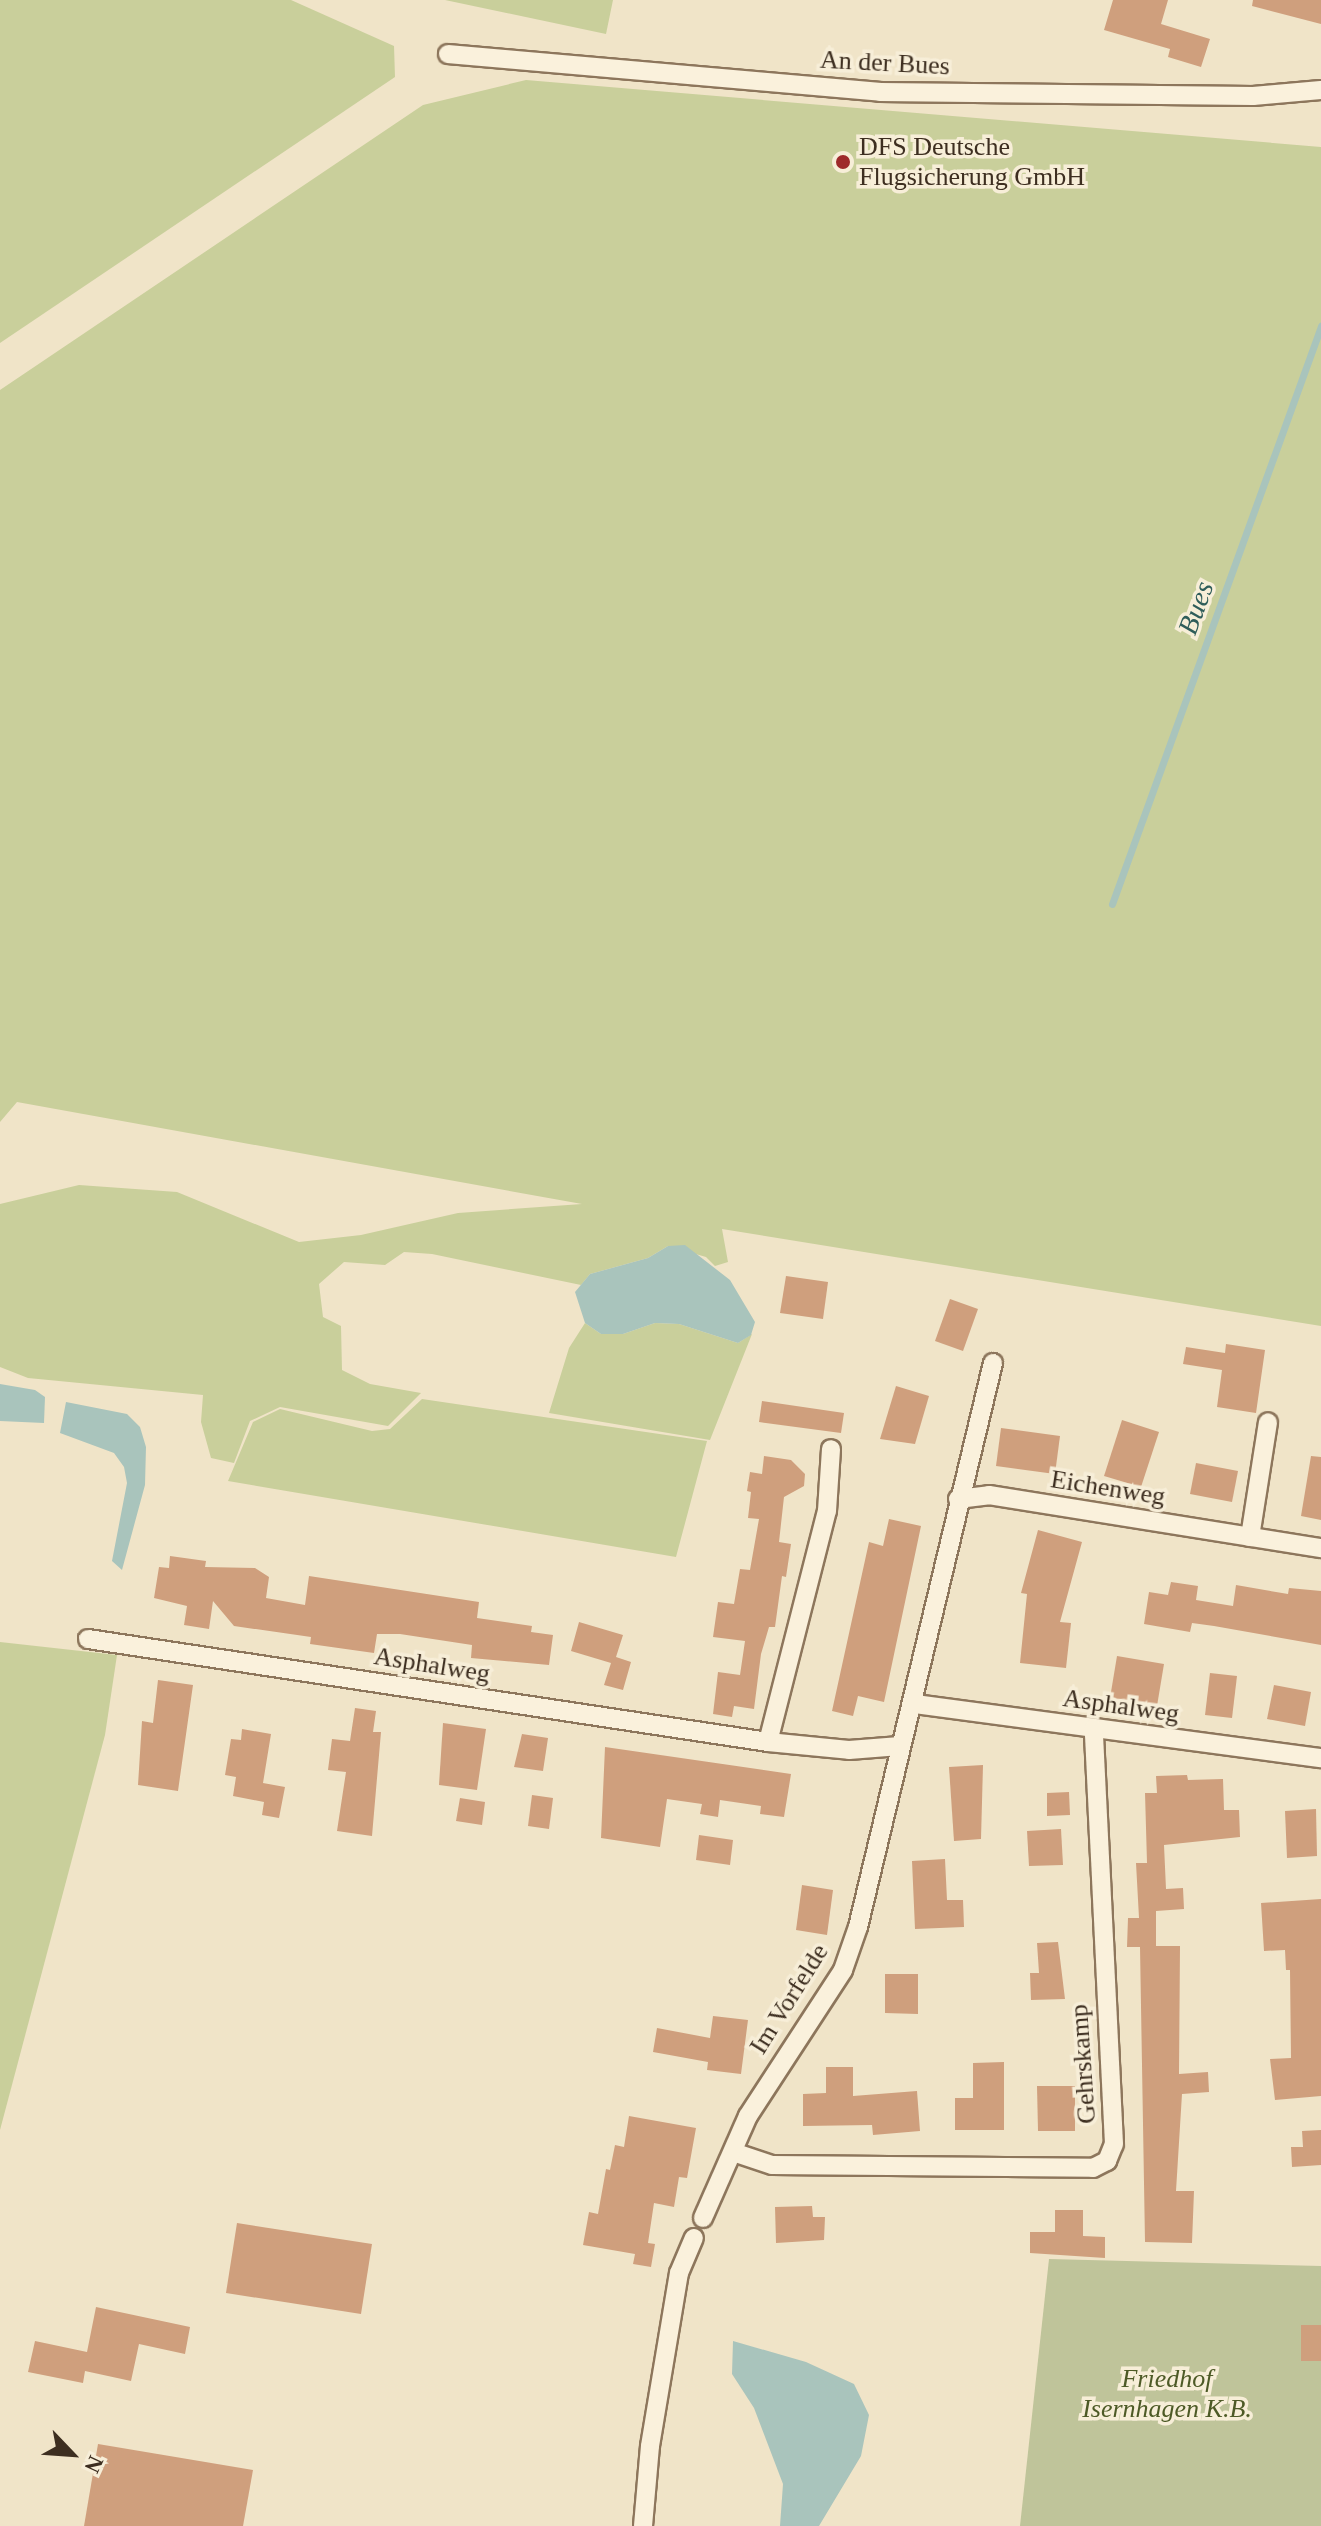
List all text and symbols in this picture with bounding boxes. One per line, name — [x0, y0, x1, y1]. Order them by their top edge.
street label: An der Bues — [819, 44, 951, 82]
place label: DFS Deutsche Flugsicherung GmbH — [859, 131, 1085, 192]
marker: DFS Deutsche Flugsicherung GmbH — [834, 153, 852, 171]
water label: Bues — [1171, 577, 1221, 639]
street label: Eichenweg — [1049, 1464, 1167, 1512]
street label: Asphalweg — [372, 1640, 492, 1690]
street label: Asphalweg — [1061, 1682, 1181, 1730]
street label: Im Vorfelde — [743, 1938, 835, 2060]
street label: Gehrskamp — [1063, 2003, 1103, 2125]
park label: Friedhof Isernhagen K.B. — [1082, 2363, 1252, 2424]
north arrow — [32, 2414, 112, 2494]
text: N — [80, 2452, 109, 2477]

